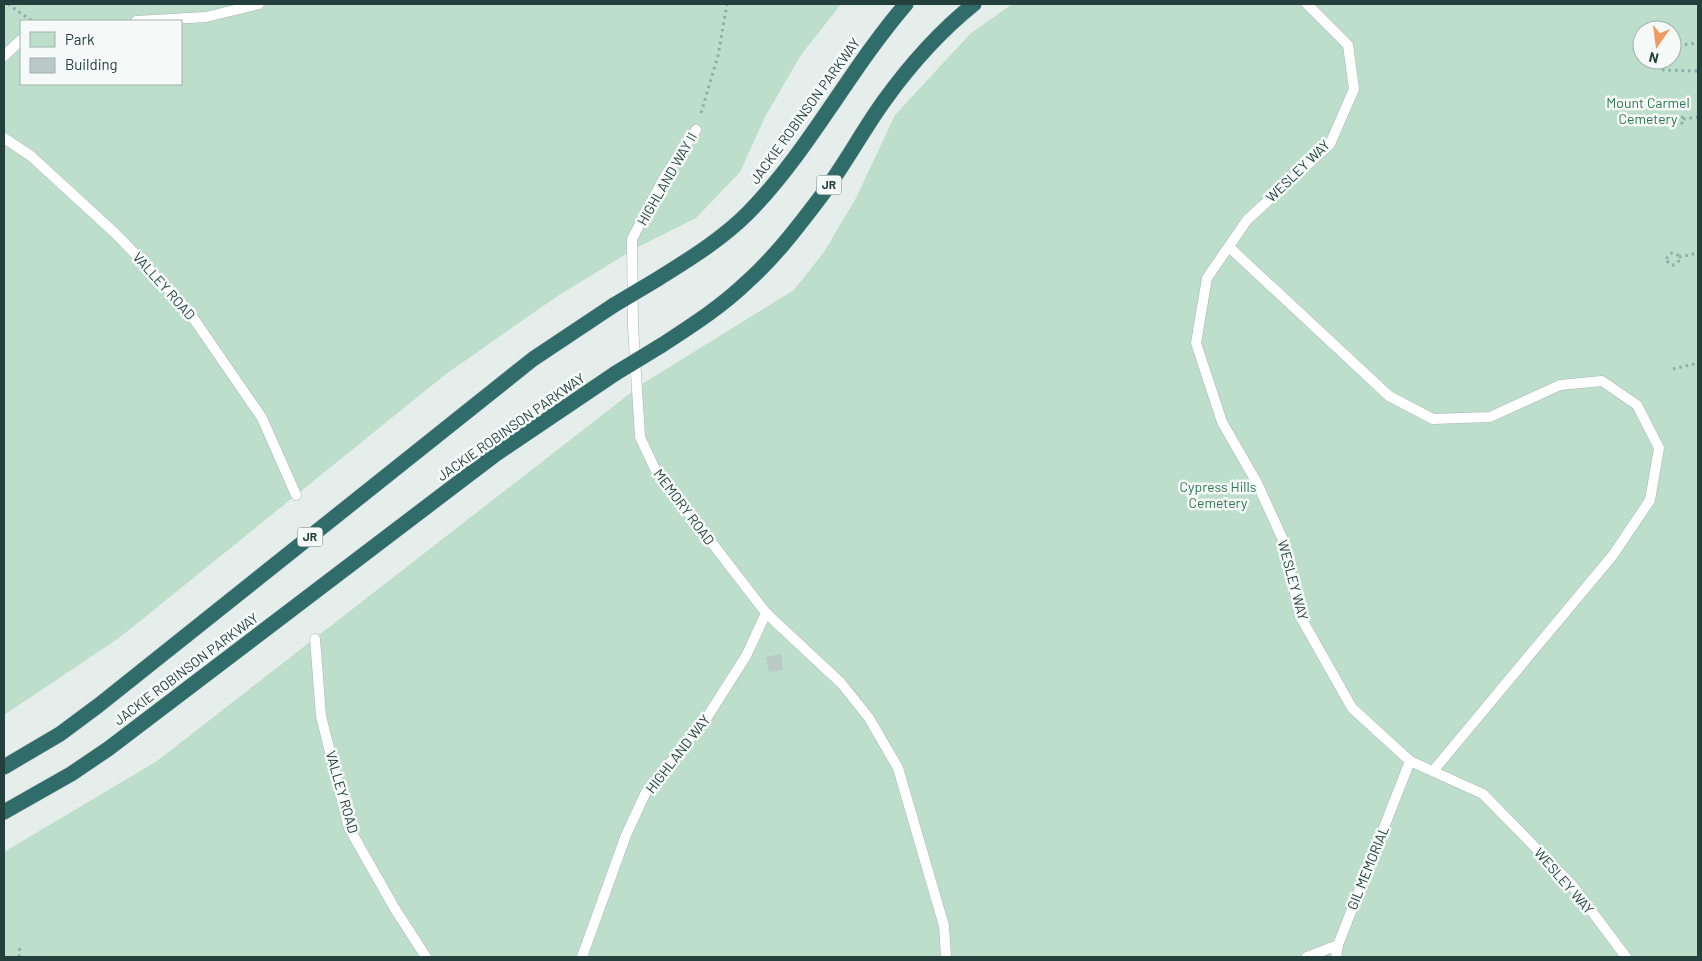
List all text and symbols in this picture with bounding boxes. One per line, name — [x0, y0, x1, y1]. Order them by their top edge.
legend — [20, 20, 182, 85]
north arrow — [1632, 20, 1682, 70]
text: Park — [65, 30, 95, 48]
street label: JACKIE ROBINSON PARKWAY — [746, 34, 863, 187]
text: N — [1647, 49, 1660, 67]
text: Building — [65, 55, 118, 73]
park label: Mount Carmel Cemetery — [1606, 94, 1690, 127]
street label: HIGHLAND WAY II — [633, 129, 700, 228]
street label: WESLEY WAY — [1262, 136, 1333, 205]
road number: JR — [816, 176, 842, 194]
street label: VALLEY ROAD — [130, 248, 199, 323]
street label: JACKIE ROBINSON PARKWAY — [434, 369, 588, 484]
street label: MEMORY ROAD — [650, 465, 718, 548]
park label: Cypress Hills Cemetery — [1180, 478, 1257, 511]
road number: JR — [298, 528, 322, 546]
street label: WESLEY WAY — [1275, 538, 1312, 622]
street label: JACKIE ROBINSON PARKWAY — [110, 609, 261, 729]
street label: HIGHLAND WAY — [642, 711, 713, 796]
street label: VALLEY ROAD — [323, 749, 362, 835]
street label: GIL MEMORIAL — [1343, 823, 1392, 912]
street label: WESLEY WAY — [1531, 844, 1598, 917]

